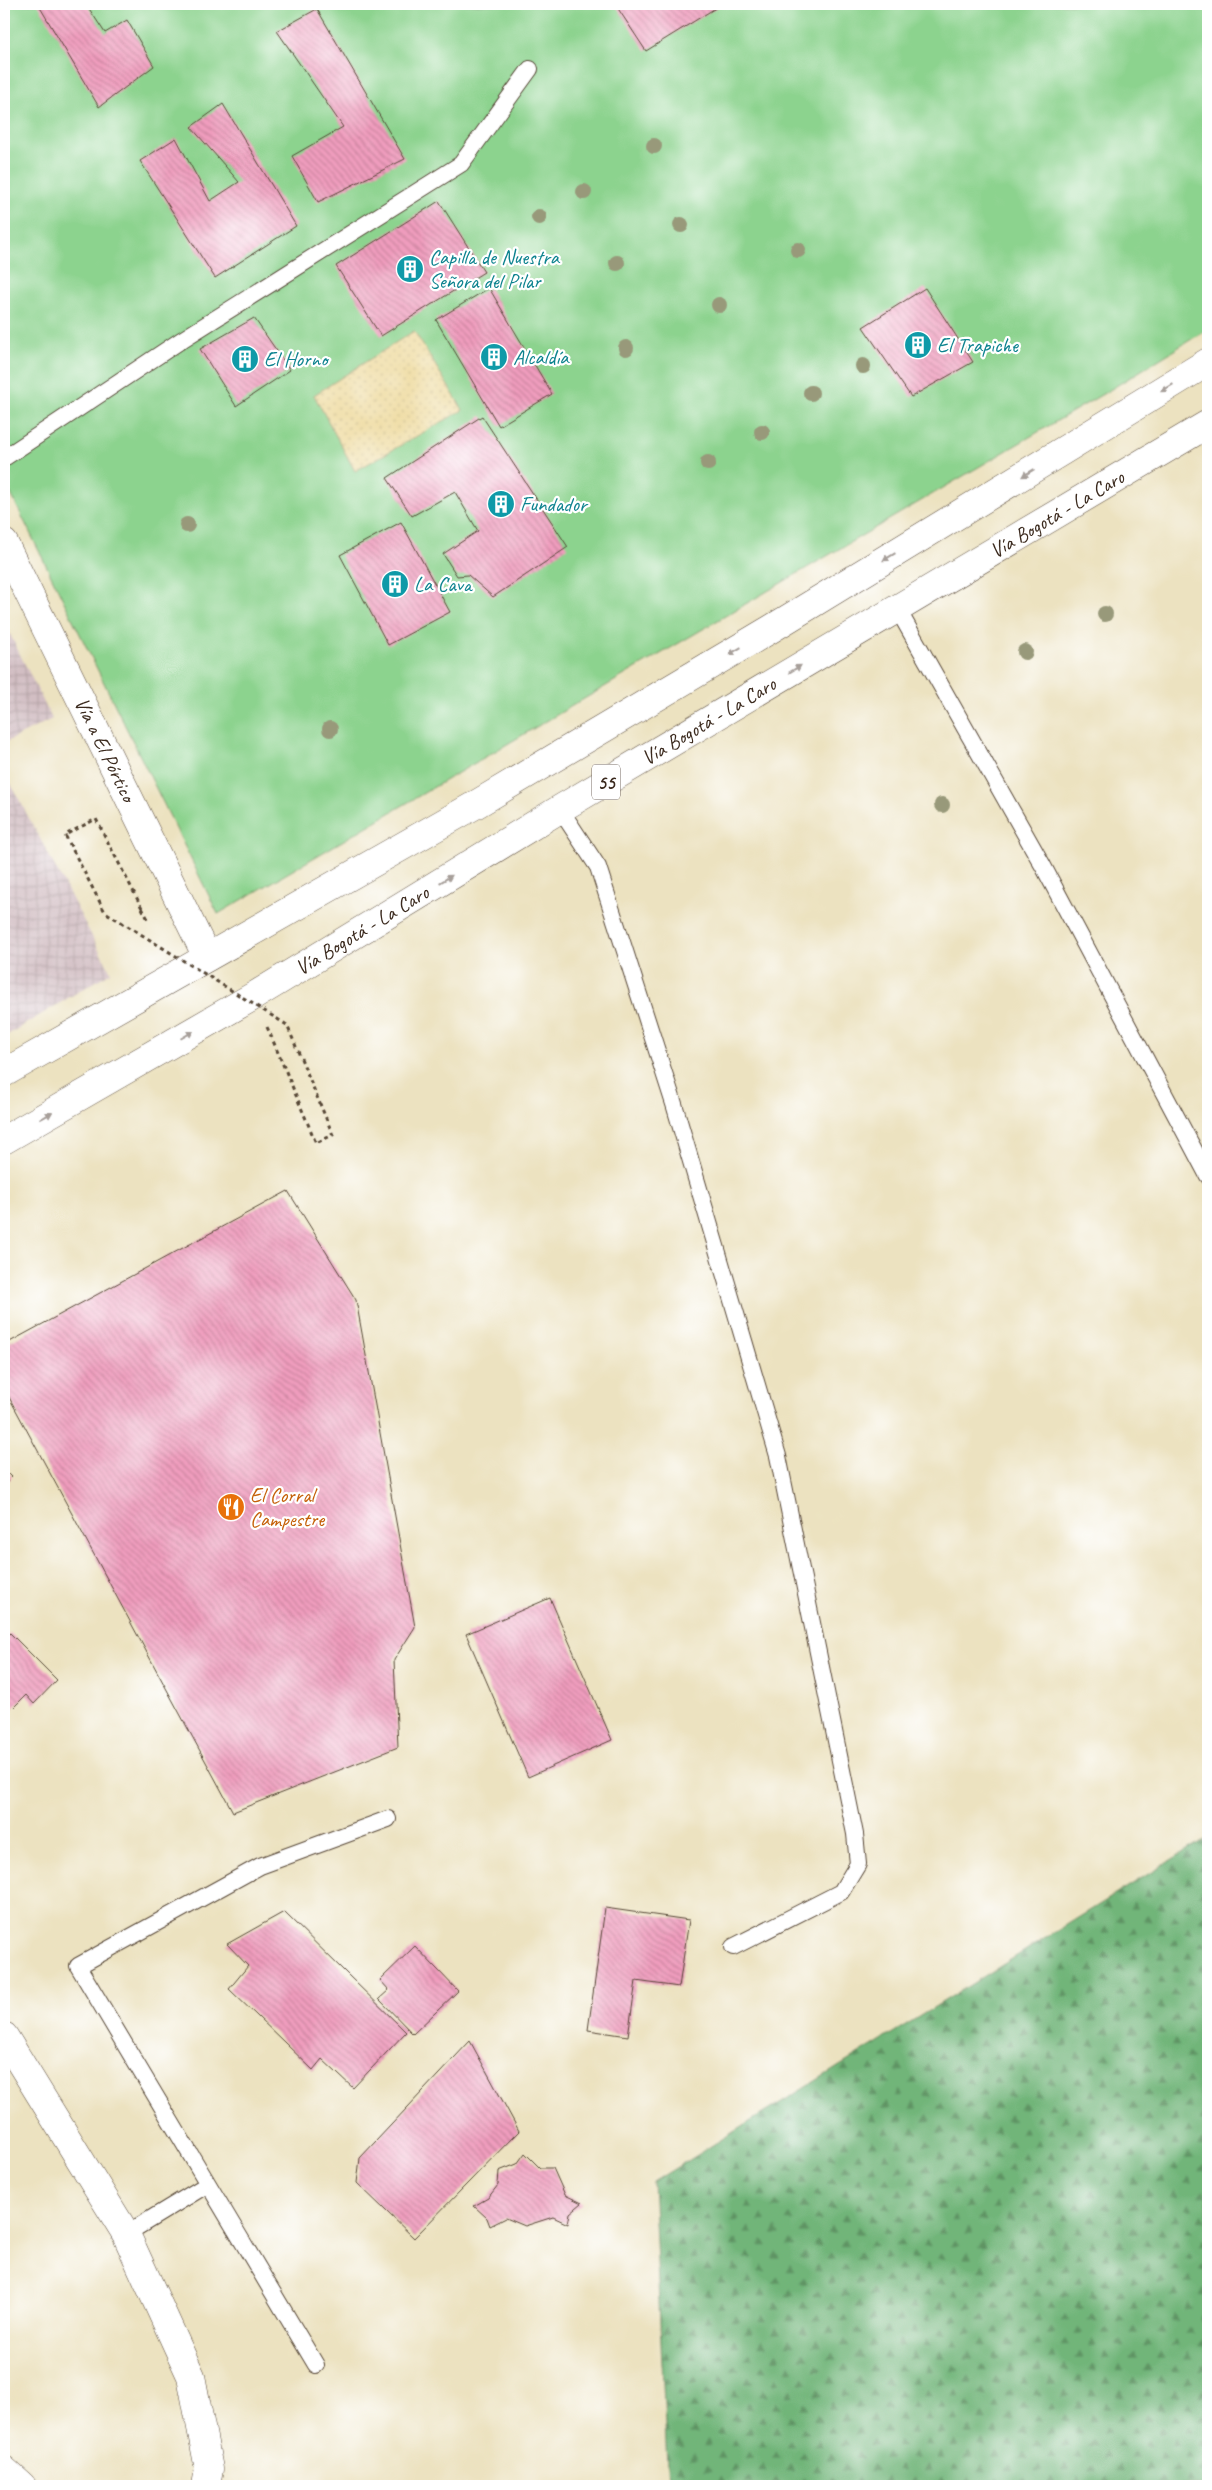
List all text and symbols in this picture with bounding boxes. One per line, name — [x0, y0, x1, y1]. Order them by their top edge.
place label: Capilla de Nuestra Señora del Pilar — [429, 244, 561, 294]
building icon: Capilla de Nuestra Señora del Pilar — [395, 254, 425, 284]
building icon: El Trapiche — [903, 330, 933, 360]
place label: El Trapiche — [937, 332, 1019, 358]
building icon: Alcaldía — [479, 342, 509, 372]
building icon: El Horno — [230, 344, 260, 374]
place label: Alcaldía — [513, 344, 570, 370]
place label: El Horno — [264, 346, 330, 372]
one-way arrow — [1160, 383, 1173, 392]
street label: Vía Bogotá - La Caro — [985, 463, 1130, 564]
one-way arrow — [1021, 468, 1034, 477]
building icon: Fundador — [486, 489, 516, 519]
place label: Fundador — [520, 491, 589, 517]
one-way arrow — [883, 553, 896, 562]
building icon: La Cava — [380, 569, 410, 599]
place label: La Cava — [414, 571, 474, 597]
one-way arrow — [729, 646, 742, 655]
one-way arrow — [789, 665, 802, 674]
street label: Vía Bogotá - La Caro — [637, 670, 782, 771]
street label: Vía a El Pórtico — [69, 693, 143, 808]
road number: 55 — [592, 764, 620, 800]
one-way arrow — [439, 874, 452, 883]
street label: Vía Bogotá - La Caro — [290, 879, 435, 981]
one-way arrow — [180, 1031, 194, 1040]
one-way arrow — [40, 1112, 53, 1121]
place label: El Corral Campestre — [250, 1482, 325, 1532]
restaurant icon: El Corral Campestre — [216, 1492, 246, 1522]

